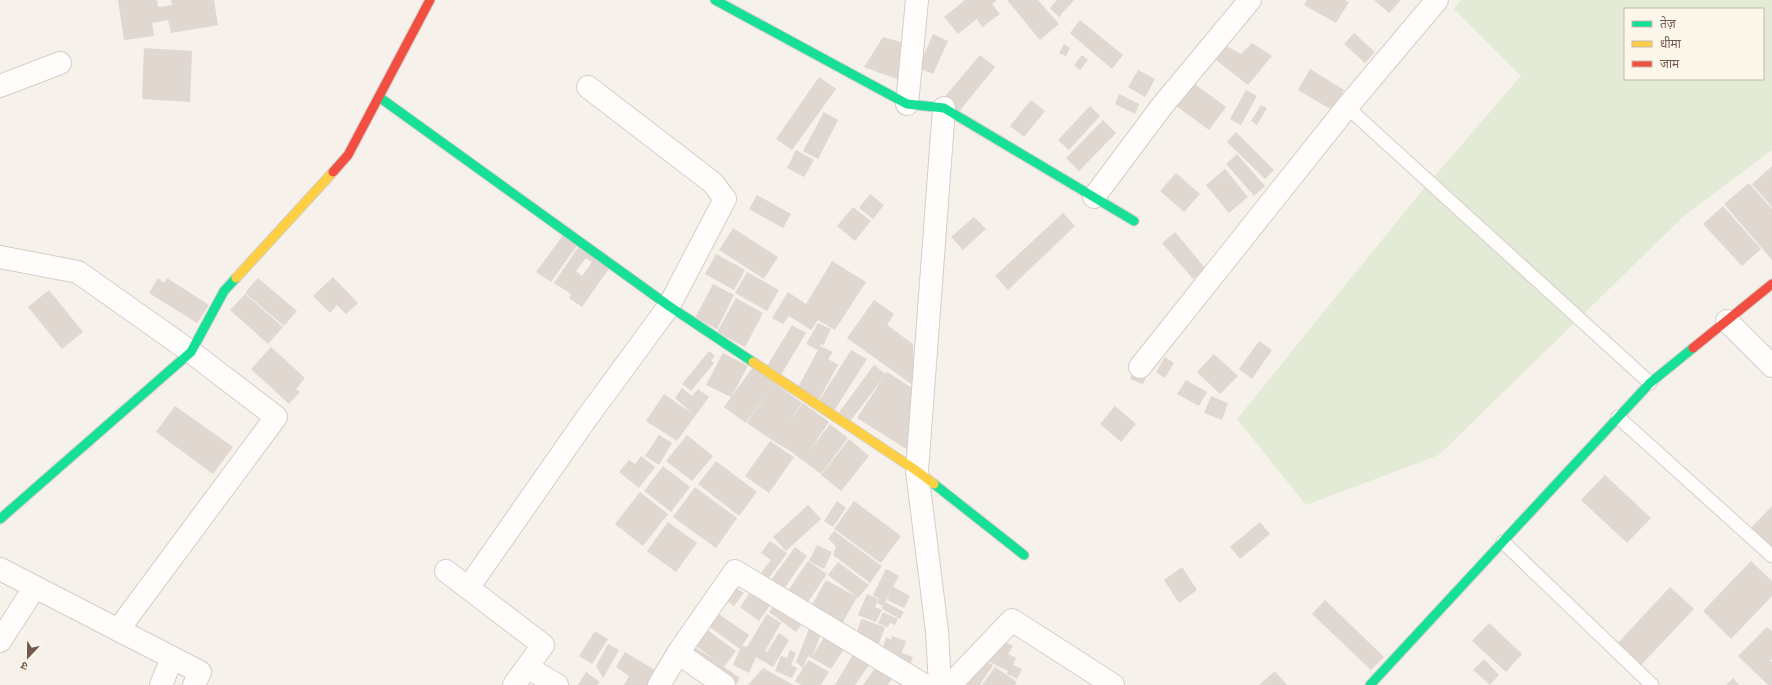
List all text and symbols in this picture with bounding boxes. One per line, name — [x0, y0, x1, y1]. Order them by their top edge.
legend — [1624, 8, 1764, 80]
text: तेज़ — [1660, 15, 1677, 32]
text: धीमा — [1660, 35, 1682, 52]
text: जाम — [1660, 55, 1680, 72]
north arrow — [8, 637, 48, 677]
text: उ — [18, 658, 30, 675]

